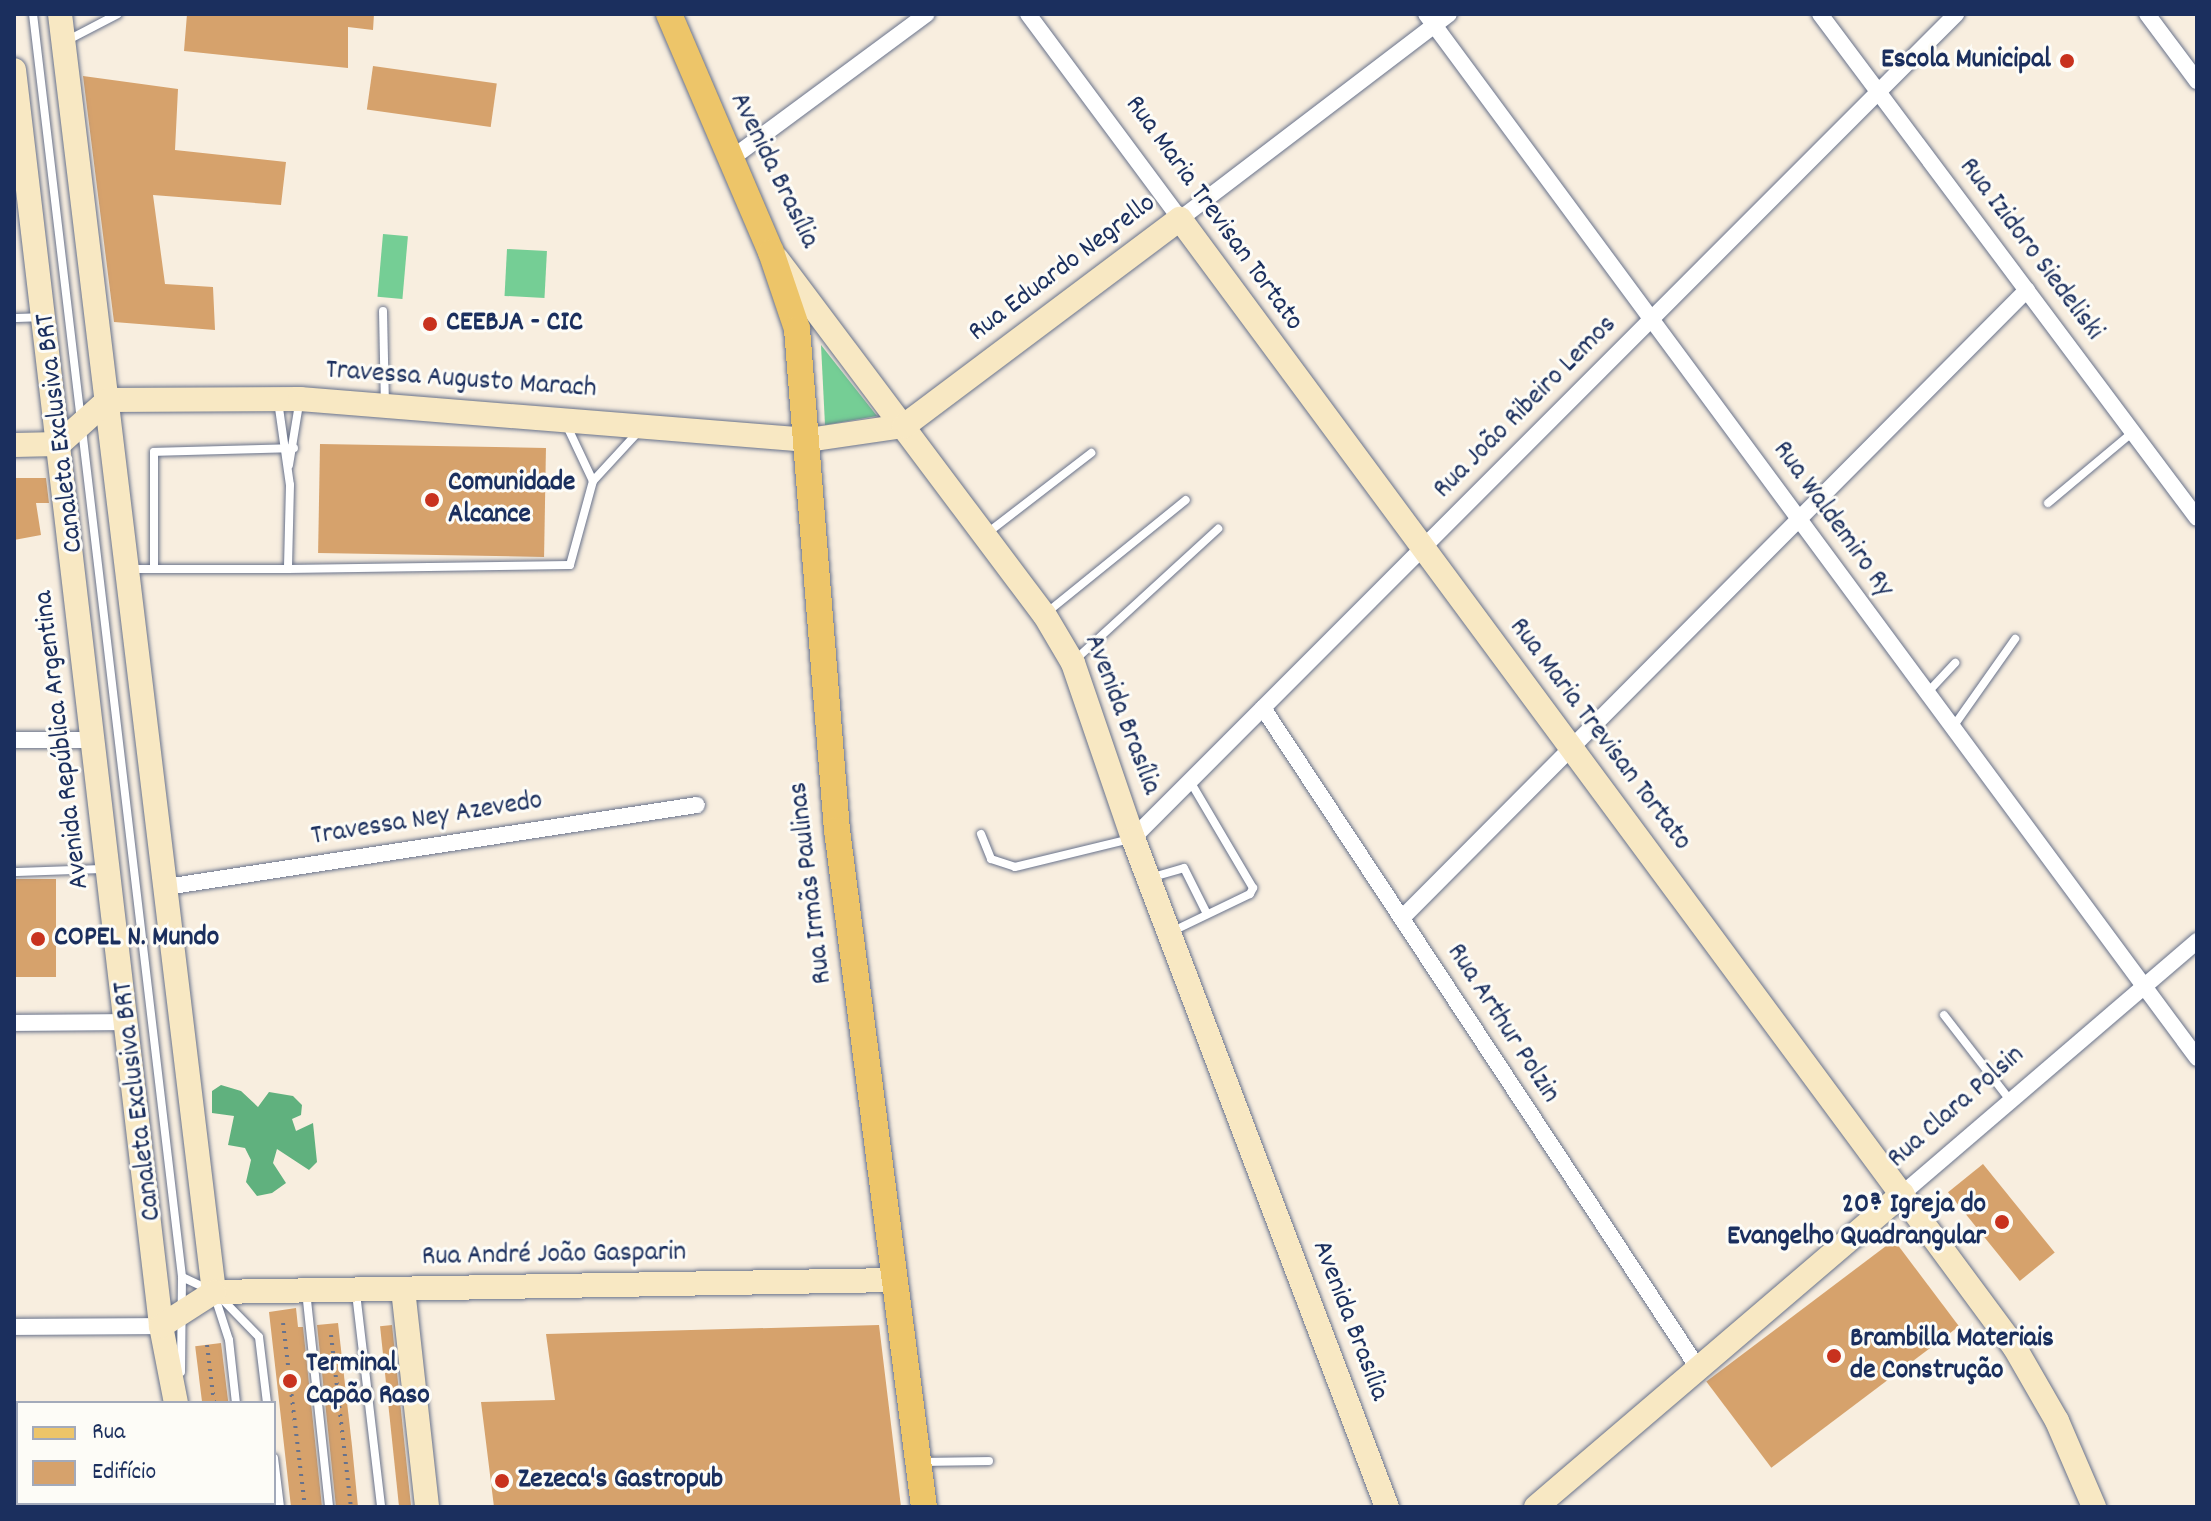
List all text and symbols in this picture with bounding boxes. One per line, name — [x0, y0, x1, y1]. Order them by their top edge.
place label: Escola Municipal — [1881, 44, 2051, 78]
marker: Escola Municipal — [2058, 52, 2076, 70]
street label: Avenida Brasília — [721, 88, 825, 254]
street label: Rua Maria Trevisan Tortato — [1116, 90, 1310, 338]
street label: Rua Izidoro Siedeliski — [1950, 152, 2110, 348]
street label: Rua Eduardo Negrello — [963, 188, 1163, 350]
place label: CEEBJA - CIC — [446, 307, 583, 341]
street label: Rua João Ribeiro Lemos — [1427, 309, 1625, 507]
street label: Canaleta Exclusiva BRT — [30, 311, 92, 555]
marker: CEEBJA - CIC — [421, 315, 439, 333]
street label: Travessa Augusto Marach — [324, 355, 598, 407]
street label: Rua Waldemiro Ry — [1764, 435, 1900, 605]
place label: Comunidade Alcance — [448, 467, 575, 533]
marker: Comunidade Alcance — [423, 491, 441, 509]
street label: Avenida República Argentina — [28, 589, 98, 891]
street label: Rua Maria Trevisan Tortato — [1501, 612, 1697, 858]
street label: Avenida Brasília — [1075, 630, 1167, 800]
street label: Rua Irmãs Paulinas — [783, 780, 841, 986]
street label: Travessa Ney Azevedo — [309, 785, 545, 855]
place label: COPEL N. Mundo — [54, 922, 219, 956]
marker: COPEL N. Mundo — [29, 930, 47, 948]
street label: Rua Arthur Polzin — [1438, 938, 1566, 1110]
street label: Canaleta Exclusiva BRT — [108, 979, 170, 1223]
street label: Rua Clara Polsin — [1882, 1039, 2032, 1177]
place label: 20ª Igreja do Evangelho Quadrangular — [1727, 1189, 1986, 1255]
marker: 20ª Igreja do Evangelho Quadrangular — [1993, 1213, 2011, 1231]
street label: Avenida Brasília — [1303, 1236, 1395, 1406]
street label: Rua André João Gasparin — [421, 1237, 687, 1275]
place label: Brambilla Materiais de Construção — [1850, 1323, 2054, 1389]
marker: Brambilla Materiais de Construção — [1825, 1347, 1843, 1365]
place label: Terminal Capão Raso — [306, 1348, 430, 1414]
marker: Terminal Capão Raso — [281, 1372, 299, 1390]
legend — [16, 1401, 276, 1505]
text: Rua — [92, 1416, 125, 1450]
text: Edifício — [92, 1456, 156, 1490]
place label: Zezeca's Gastropub — [518, 1464, 723, 1498]
marker: Zezeca's Gastropub — [493, 1472, 511, 1490]

